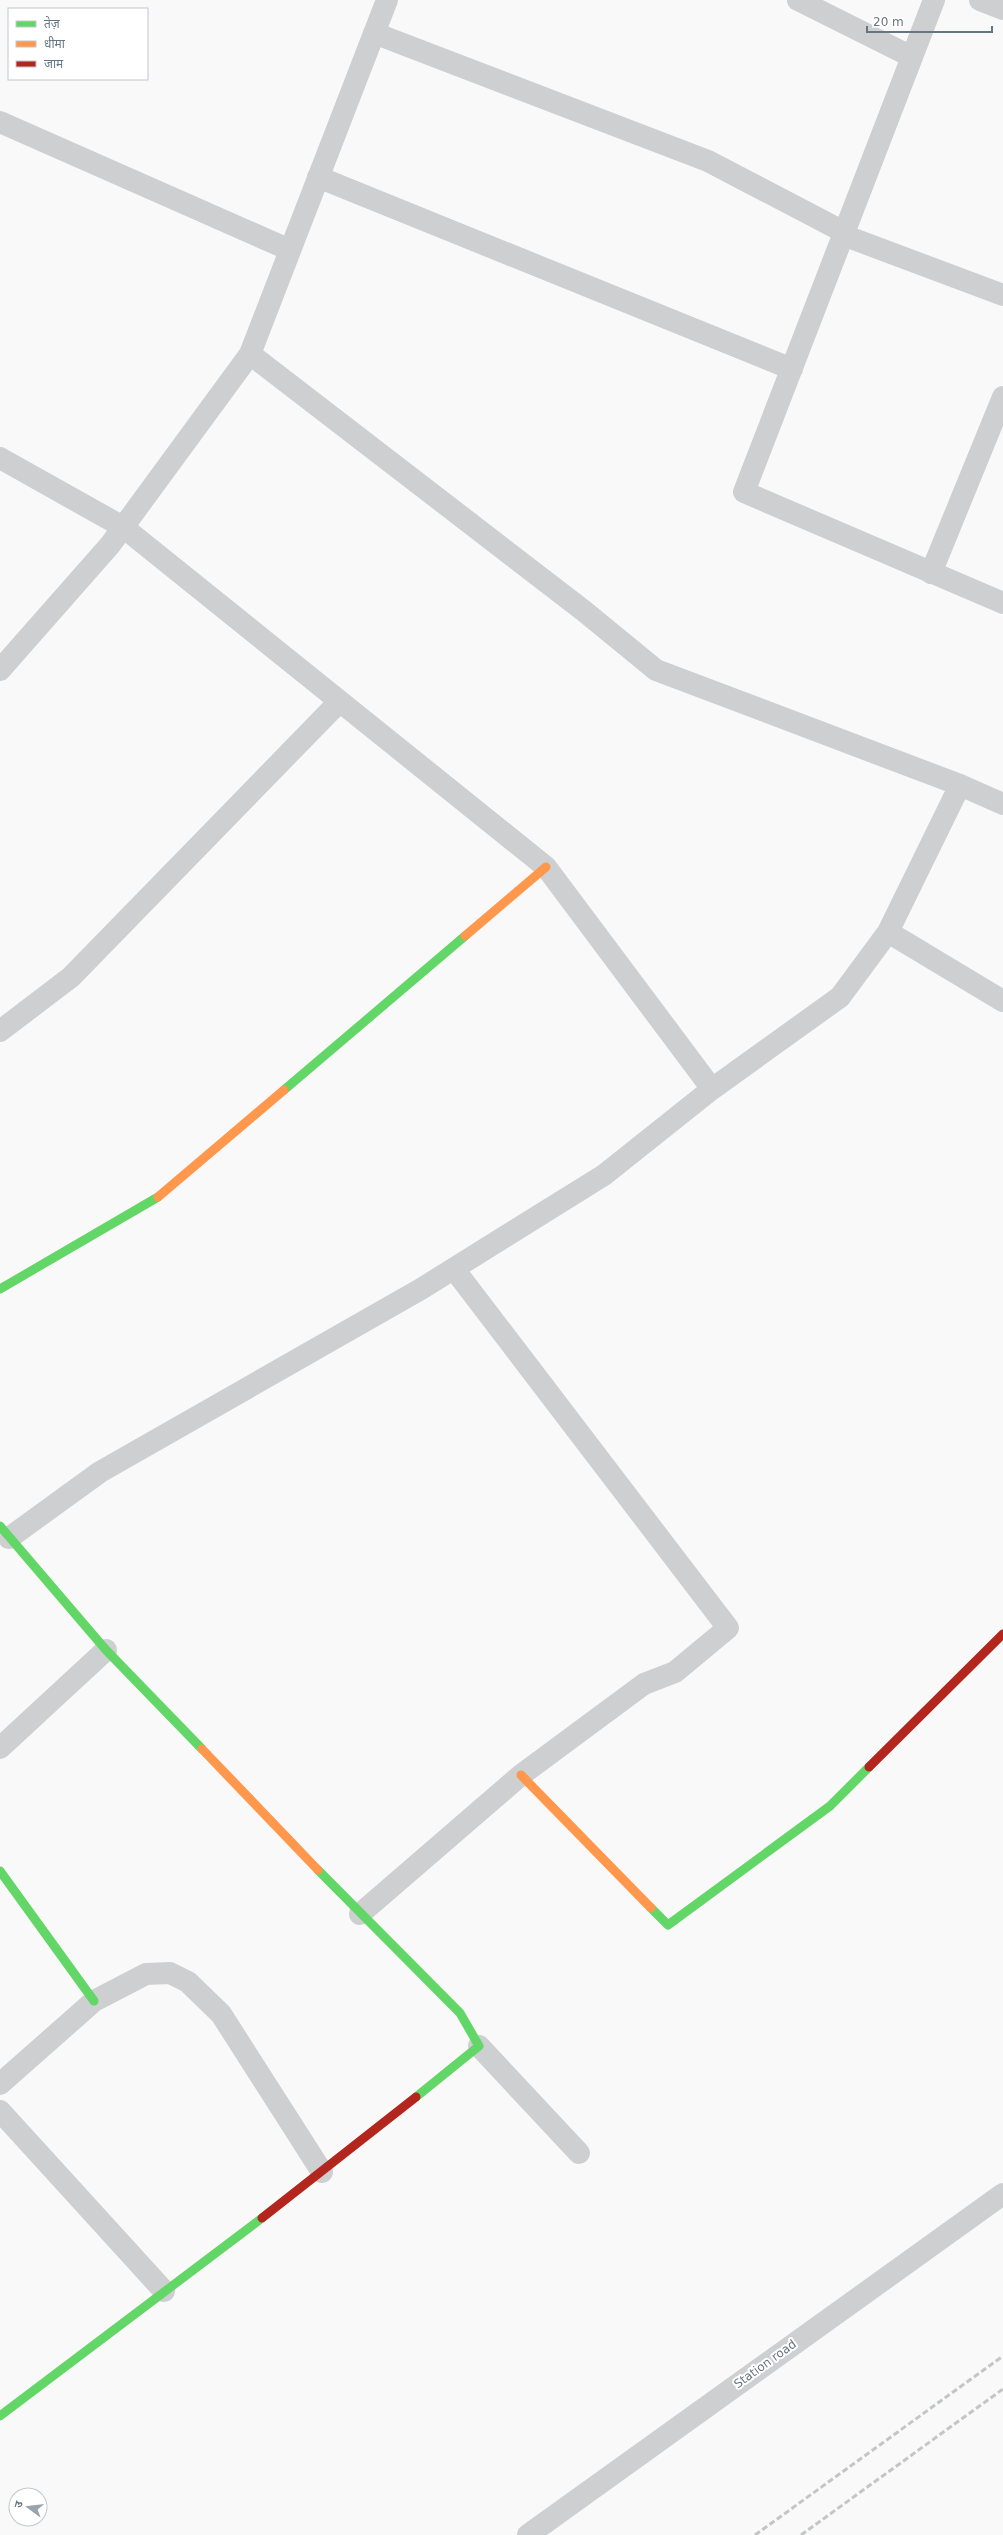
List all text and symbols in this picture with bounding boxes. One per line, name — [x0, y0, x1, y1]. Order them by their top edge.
legend — [8, 8, 148, 80]
scale bar — [867, 8, 992, 34]
text: 20 m — [873, 15, 904, 29]
text: तेज़ — [44, 16, 61, 31]
text: धीमा — [44, 36, 66, 51]
text: जाम — [44, 57, 64, 71]
street label: Station road — [731, 2337, 799, 2391]
north arrow — [8, 2487, 48, 2527]
text: उ — [12, 2499, 26, 2509]

